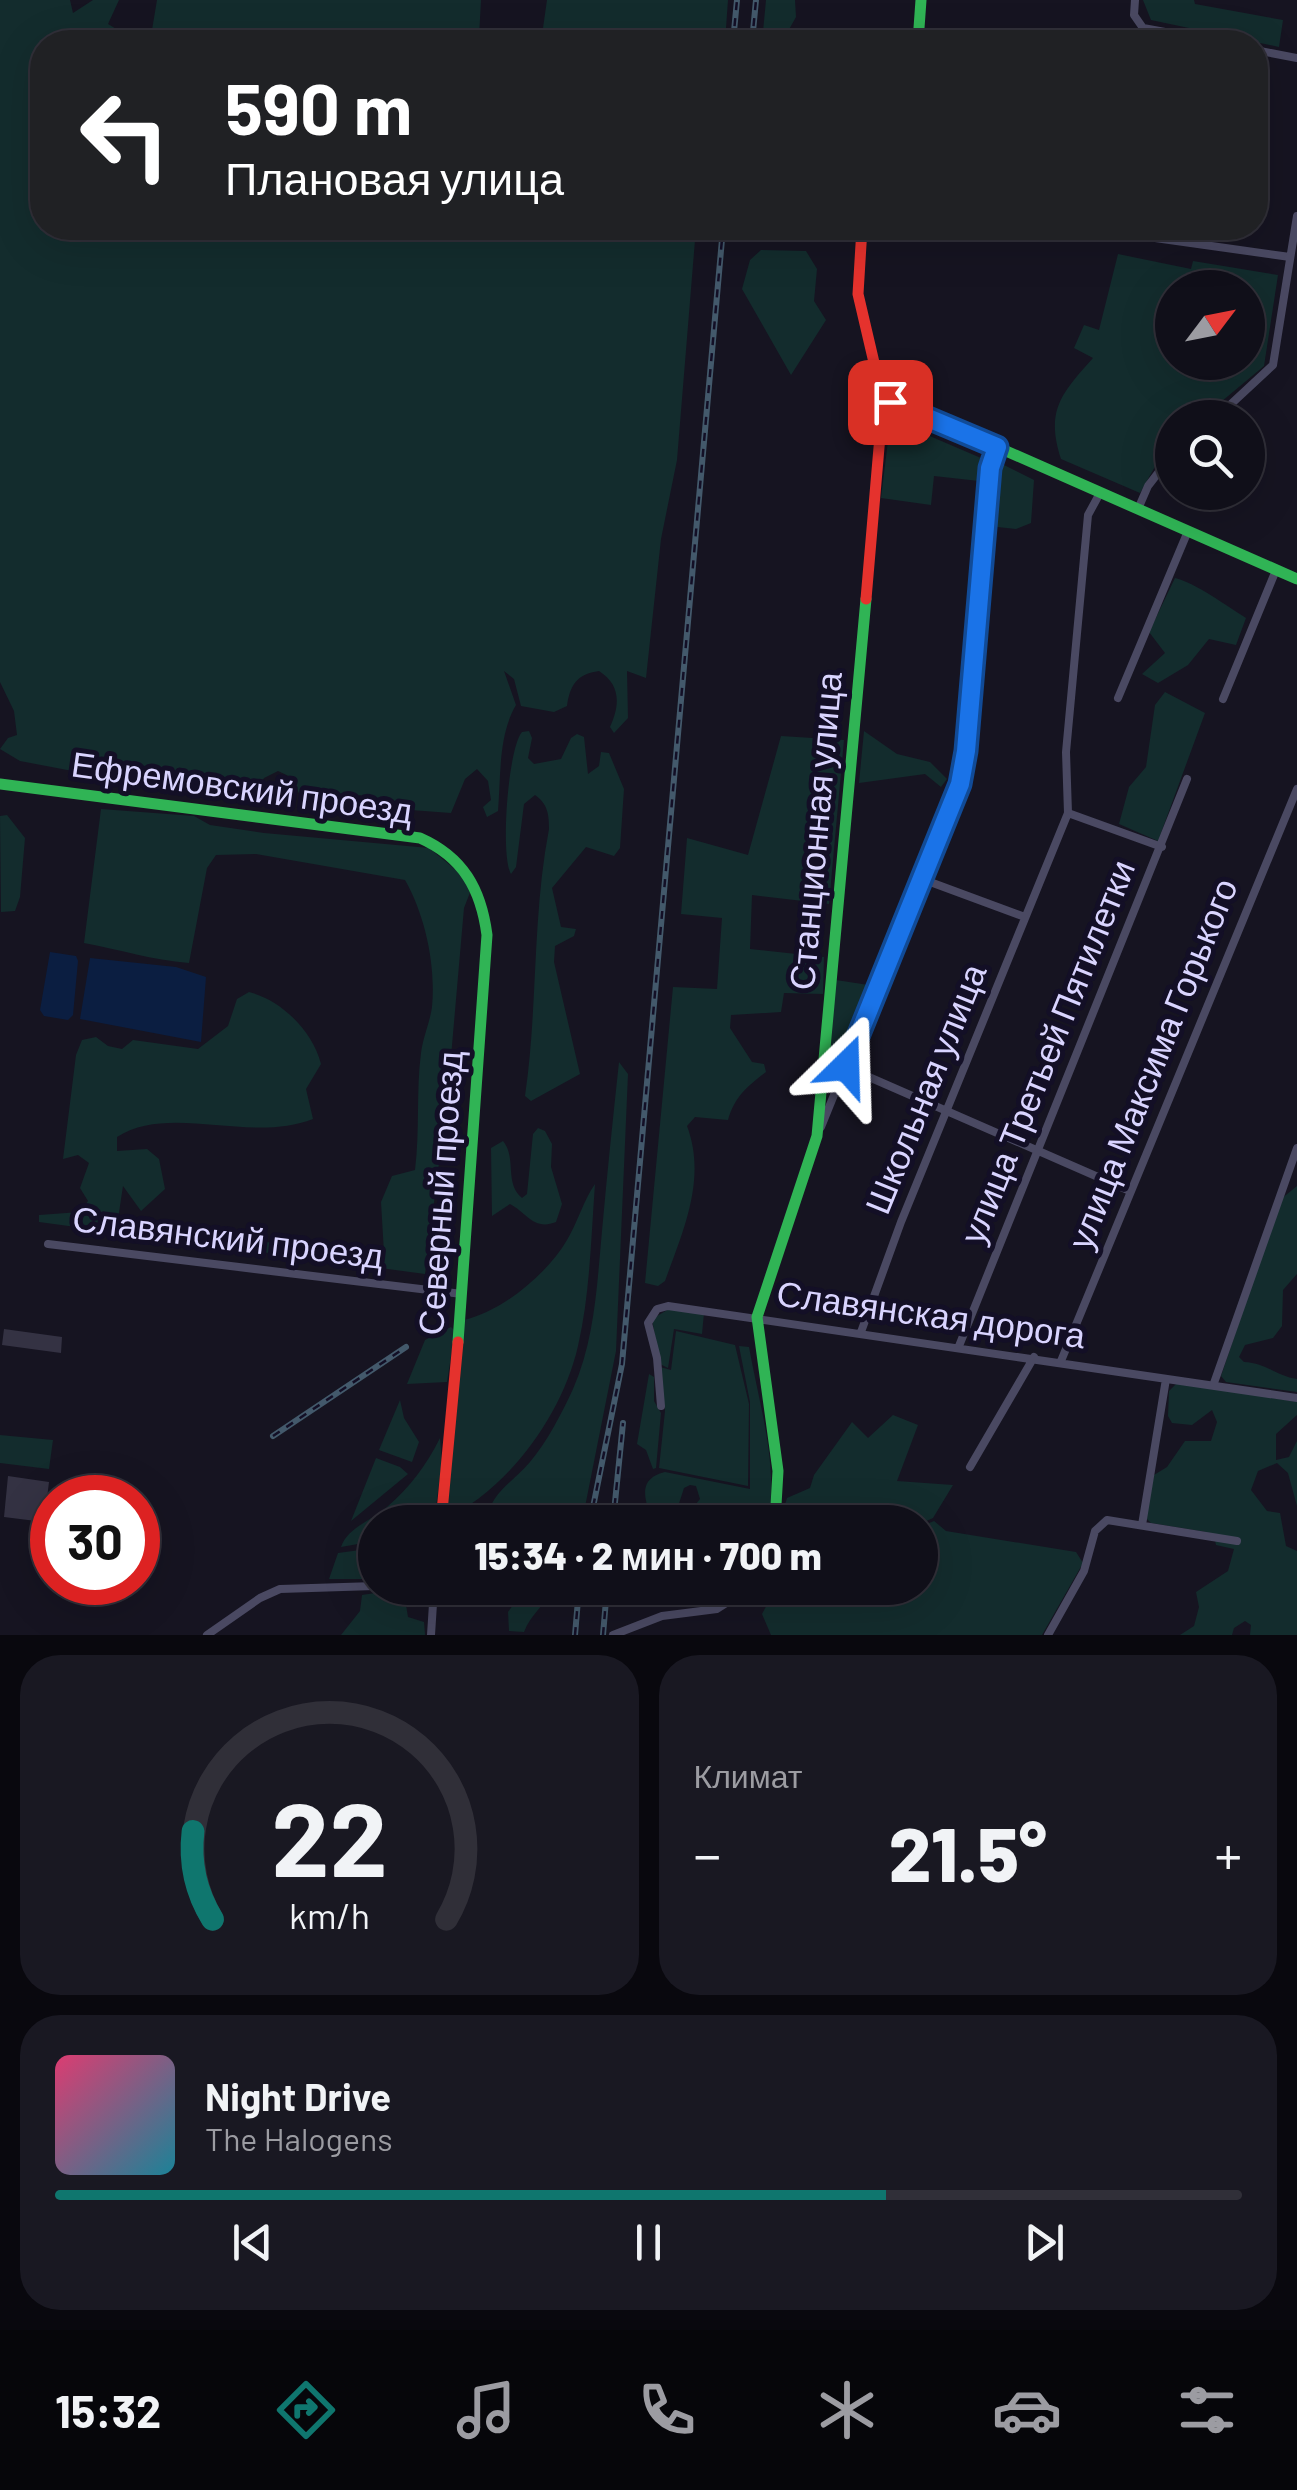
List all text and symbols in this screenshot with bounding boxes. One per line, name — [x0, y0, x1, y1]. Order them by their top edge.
text: 590 m — [225, 65, 412, 149]
icon: left — [60, 70, 190, 200]
text: Плановая улица — [225, 150, 564, 204]
north arrow — [1155, 270, 1265, 380]
map controls — [1155, 270, 1265, 510]
pin — [848, 360, 933, 445]
icon: arrive — [863, 375, 918, 430]
button: search — [1155, 400, 1265, 510]
street label: Станционная улица — [779, 670, 849, 992]
street label: Ефремовский проезд — [69, 741, 416, 831]
street label: улица Третьей Пятилетки — [950, 853, 1142, 1249]
street label: улица Максима Горького — [1058, 872, 1245, 1255]
street label: Школьная улица — [855, 957, 994, 1219]
position arrow — [794, 1014, 898, 1118]
street label: Северный проезд — [408, 1049, 470, 1337]
street label: Славянский проезд — [70, 1196, 386, 1276]
street label: Славянская дорога — [774, 1271, 1089, 1356]
speed limit sign: 30 — [30, 1475, 160, 1605]
text: 15:34 · 2 мин · 700 m — [474, 1532, 822, 1578]
text: Климат — [694, 1756, 802, 1794]
text: 22 — [271, 1773, 387, 1898]
text: 21.5° — [889, 1807, 1047, 1897]
text: − — [694, 1820, 721, 1886]
text: + — [1214, 1820, 1242, 1886]
text: km/h — [289, 1893, 370, 1936]
text: Night Drive — [205, 2073, 391, 2119]
text: The Halogens — [205, 2119, 393, 2157]
icon: previous — [225, 2215, 280, 2270]
icon: pause — [621, 2215, 676, 2270]
icon: next — [1017, 2215, 1072, 2270]
icon: directions — [271, 2375, 341, 2445]
icon: music — [451, 2375, 521, 2445]
icon: phone — [632, 2375, 702, 2445]
icon: climate — [812, 2375, 882, 2445]
icon: car — [992, 2375, 1062, 2445]
icon: filters — [1172, 2375, 1242, 2445]
text: 15:32 — [55, 2383, 161, 2437]

